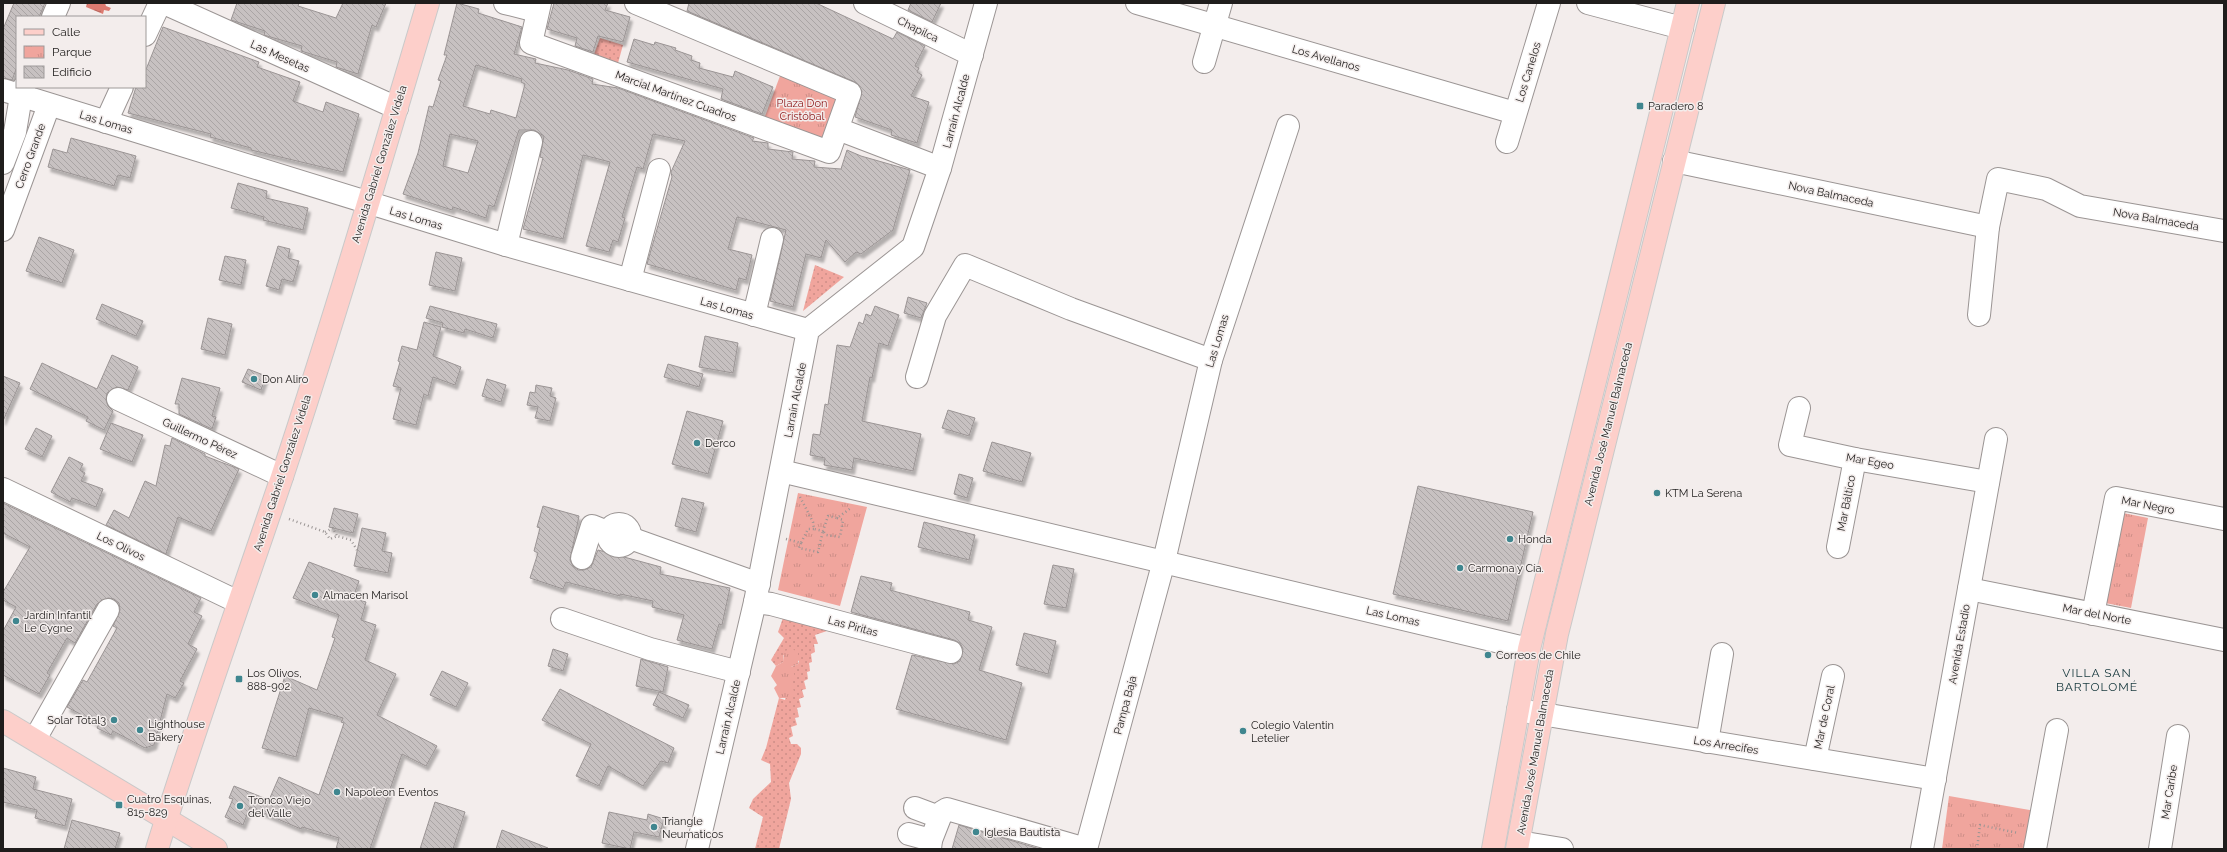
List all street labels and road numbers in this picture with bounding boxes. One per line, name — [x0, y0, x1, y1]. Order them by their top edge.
street label: Chapilca — [895, 14, 940, 45]
street label: Las Mesetas — [248, 38, 311, 75]
street label: Los Canelos — [1513, 40, 1544, 104]
street label: Los Avellanos — [1290, 43, 1361, 74]
street label: Marcial Martínez Cuadros — [613, 68, 738, 124]
street label: Larraín Alcalde — [940, 72, 973, 150]
street label: Avenida Gabriel González Videla — [349, 84, 410, 245]
street label: Las Lomas — [78, 108, 134, 137]
street label: Cerro Grande — [13, 121, 48, 190]
street label: Nova Balmaceda — [1787, 179, 1875, 210]
street label: Las Lomas — [388, 204, 444, 233]
street label: Nova Balmaceda — [2112, 206, 2200, 233]
street label: Las Lomas — [699, 295, 755, 322]
street label: Las Lomas — [1203, 313, 1232, 369]
street label: Avenida José Manuel Balmaceda — [1582, 341, 1635, 507]
street label: Larraín Alcalde — [782, 361, 809, 439]
street label: Avenida Gabriel González Videla — [251, 393, 314, 553]
street label: Guillermo Pérez — [160, 415, 240, 462]
street label: Mar Egeo — [1845, 451, 1895, 472]
street label: Mar Báltico — [1835, 473, 1858, 532]
street label: Mar Negro — [2120, 494, 2176, 517]
street label: Los Olivos — [94, 529, 147, 564]
street label: Mar del Norte — [2061, 601, 2133, 628]
street label: Avenida Estadio — [1946, 603, 1973, 685]
street label: Las Lomas — [1365, 604, 1421, 629]
street label: Las Piritas — [827, 614, 879, 639]
street label: Avenida José Manuel Balmaceda — [1515, 668, 1556, 836]
street label: Pampa Baja — [1111, 674, 1140, 736]
street label: Larraín Alcalde — [714, 678, 744, 756]
street label: Mar de Coral — [1811, 684, 1838, 750]
street label: Los Arrecifes — [1692, 734, 1759, 757]
street label: Mar Caribe — [2159, 763, 2180, 820]

